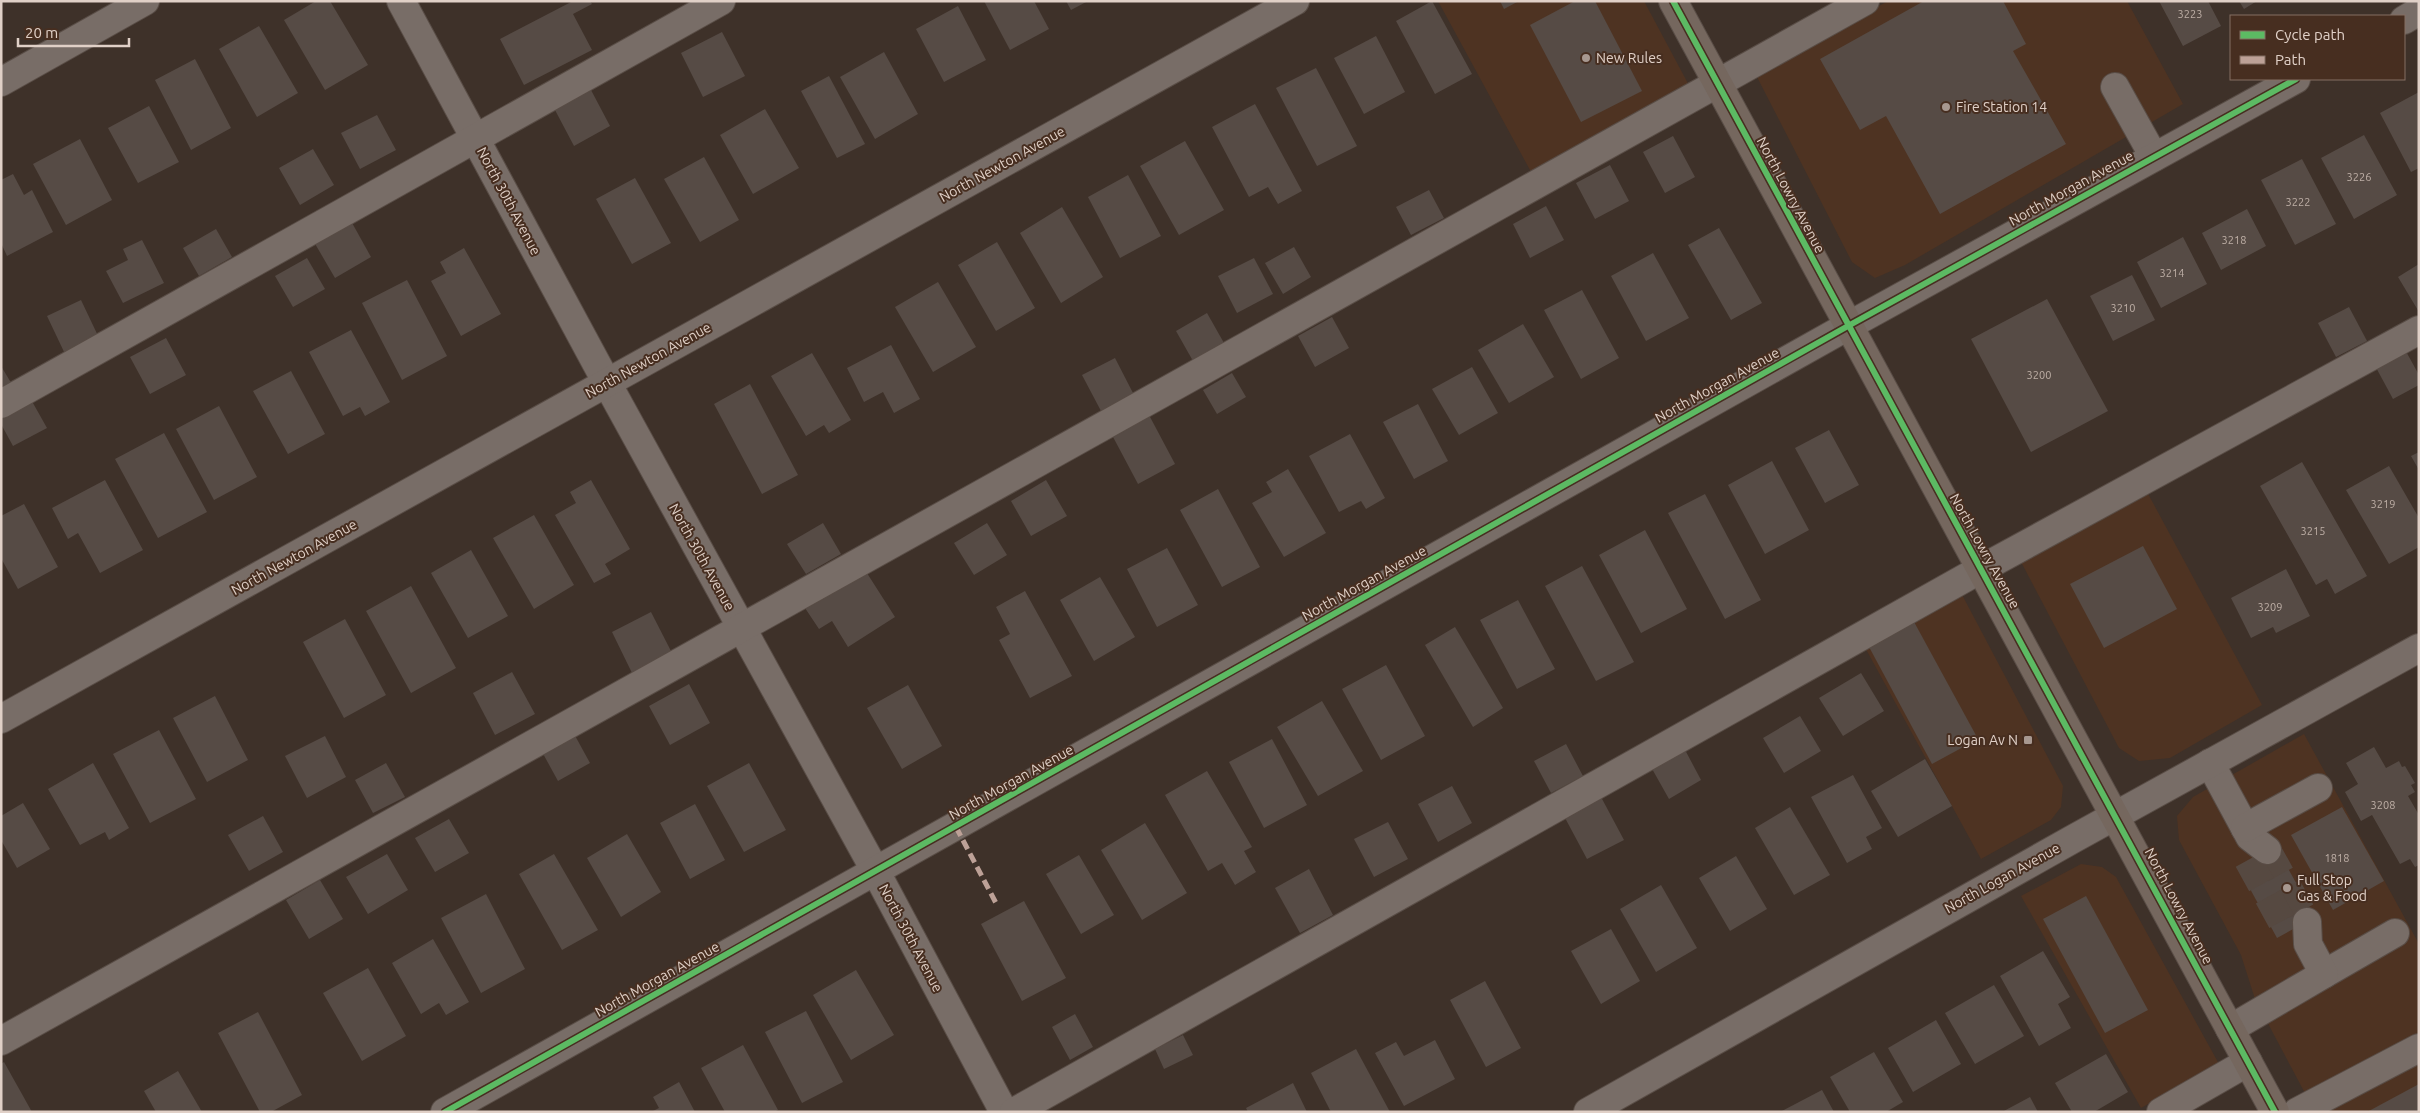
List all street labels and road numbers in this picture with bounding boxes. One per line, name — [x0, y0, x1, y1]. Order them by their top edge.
street label: North Newton Avenue — [937, 123, 1067, 205]
street label: North Lowry Avenue — [1754, 134, 1828, 256]
street label: North 30th Avenue — [474, 144, 544, 258]
street label: North Morgan Avenue — [2006, 147, 2136, 229]
street label: North Newton Avenue — [583, 319, 713, 401]
street label: North Morgan Avenue — [1652, 344, 1782, 426]
street label: North Lowry Avenue — [1947, 491, 2023, 611]
street label: North 30th Avenue — [666, 501, 738, 613]
street label: North Newton Avenue — [229, 516, 359, 598]
street label: North Morgan Avenue — [1299, 542, 1429, 624]
street label: North Morgan Avenue — [946, 741, 1076, 823]
street label: North Logan Avenue — [1942, 840, 2062, 916]
street label: North Lowry Avenue — [2142, 845, 2216, 967]
street label: North 30th Avenue — [876, 881, 946, 995]
street label: North Morgan Avenue — [592, 938, 722, 1020]

